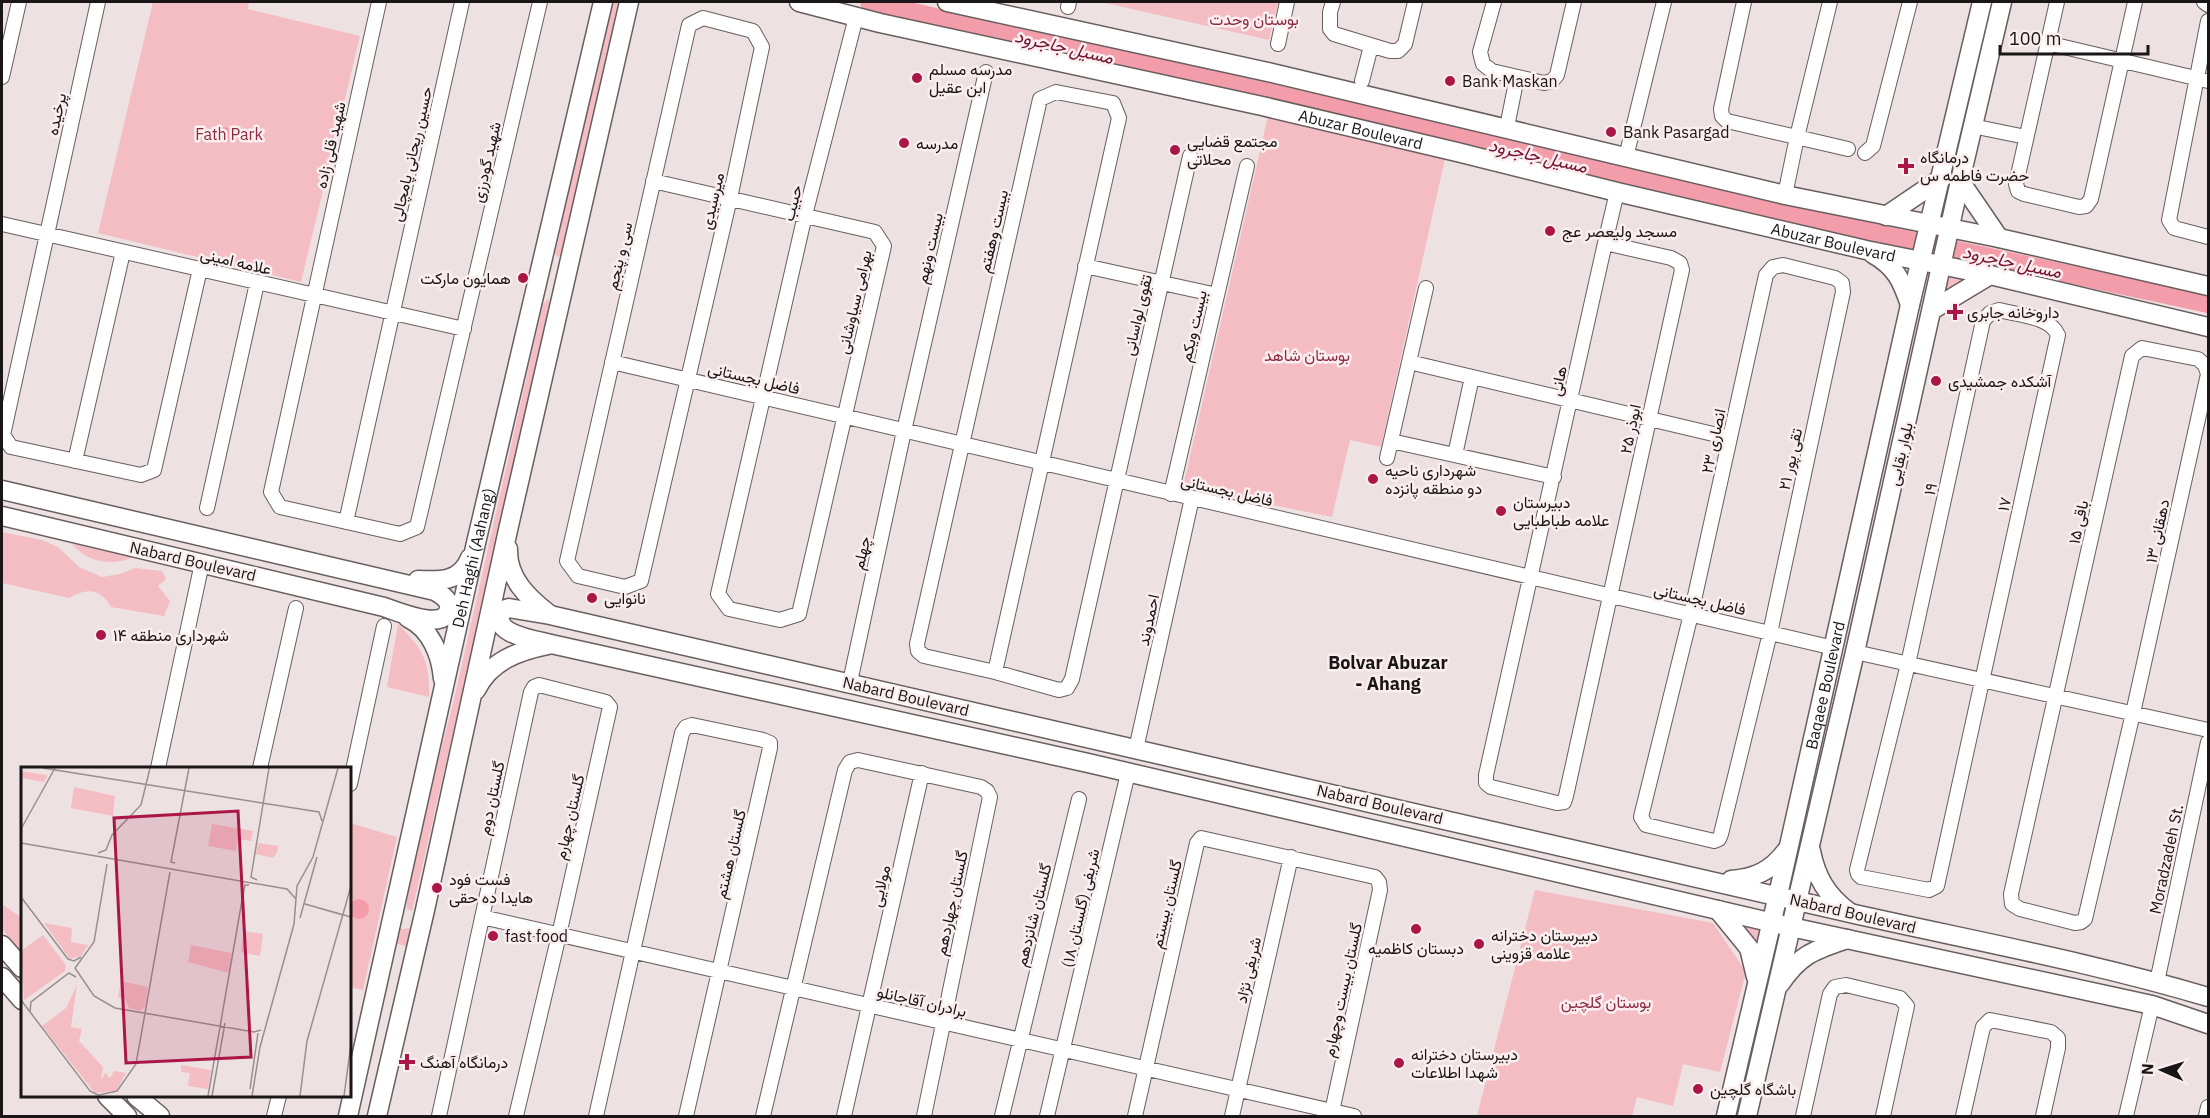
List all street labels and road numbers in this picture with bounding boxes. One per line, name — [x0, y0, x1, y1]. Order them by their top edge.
street label: حسین ریحانی پامچالی — [386, 84, 438, 224]
street label: پرخیده — [42, 91, 72, 138]
street label: شهید قلی زاده — [310, 100, 351, 191]
street label: Abuzar Boulevard — [1297, 105, 1425, 154]
street label: شهید گودرزی — [467, 120, 506, 205]
street label: میرسیدی — [696, 170, 729, 232]
street label: حبیب — [778, 182, 806, 223]
street label: بیست وهفتم — [974, 187, 1013, 275]
street label: بیست ونهم — [911, 210, 948, 286]
street label: Abuzar Boulevard — [1769, 218, 1897, 266]
street label: سی و پنجم — [601, 220, 638, 292]
street label: علامه امینی — [198, 243, 274, 280]
street label: بهرامی سیاوشانی — [832, 248, 877, 356]
street label: تقوی لواسانی — [1118, 272, 1157, 358]
street label: بیست ویکم — [1175, 288, 1212, 364]
street label: فاضل بجستانی — [706, 358, 802, 399]
street label: هانی — [1545, 364, 1572, 398]
street label: ابوذر ۲۵ — [1615, 402, 1646, 456]
street label: انصاری ۲۳ — [1696, 407, 1731, 475]
street label: بلوار بقایی — [1883, 420, 1918, 488]
street label: تقی پور ۲۱ — [1774, 426, 1808, 492]
street label: فاضل بجستانی — [1179, 470, 1275, 511]
street label: ۱۹ — [1919, 481, 1941, 497]
street label: Deh Haghi (Aahang) — [447, 486, 499, 630]
street label: ۱۷ — [1993, 495, 2015, 513]
street label: دهقانی ۱۳ — [2140, 497, 2174, 565]
street label: باقی ۱۵ — [2064, 498, 2093, 546]
street label: چهلم — [848, 534, 876, 572]
street label: Nabard Boulevard — [128, 537, 258, 585]
street label: فاضل بجستانی — [1652, 579, 1748, 620]
street label: احمدوند — [1133, 592, 1164, 648]
street label: Baqaee Boulevard — [1801, 619, 1849, 751]
street label: Nabard Boulevard — [841, 672, 971, 720]
street label: گلستان دوم — [473, 759, 510, 837]
street label: گلستان چهارم — [549, 772, 591, 862]
street label: Nabard Boulevard — [1315, 780, 1445, 828]
street label: Moradzadeh St. — [2145, 802, 2187, 916]
street label: گلستان هشتم — [710, 807, 751, 901]
street label: شریفی (گلستان ۱۸) — [1057, 847, 1104, 970]
street label: گلستان چهاردهم — [930, 849, 974, 958]
street label: گلستان بیستم — [1146, 858, 1187, 951]
street label: گلستان شانزدهم — [1010, 861, 1056, 969]
street label: مولایی — [865, 863, 895, 909]
street label: Nabard Boulevard — [1788, 889, 1918, 937]
street label: گلستان بیست وچهارم — [1318, 921, 1368, 1060]
street label: شریفی نژاد — [1231, 935, 1266, 1005]
street label: برادران آقاجانلو — [875, 981, 969, 1022]

